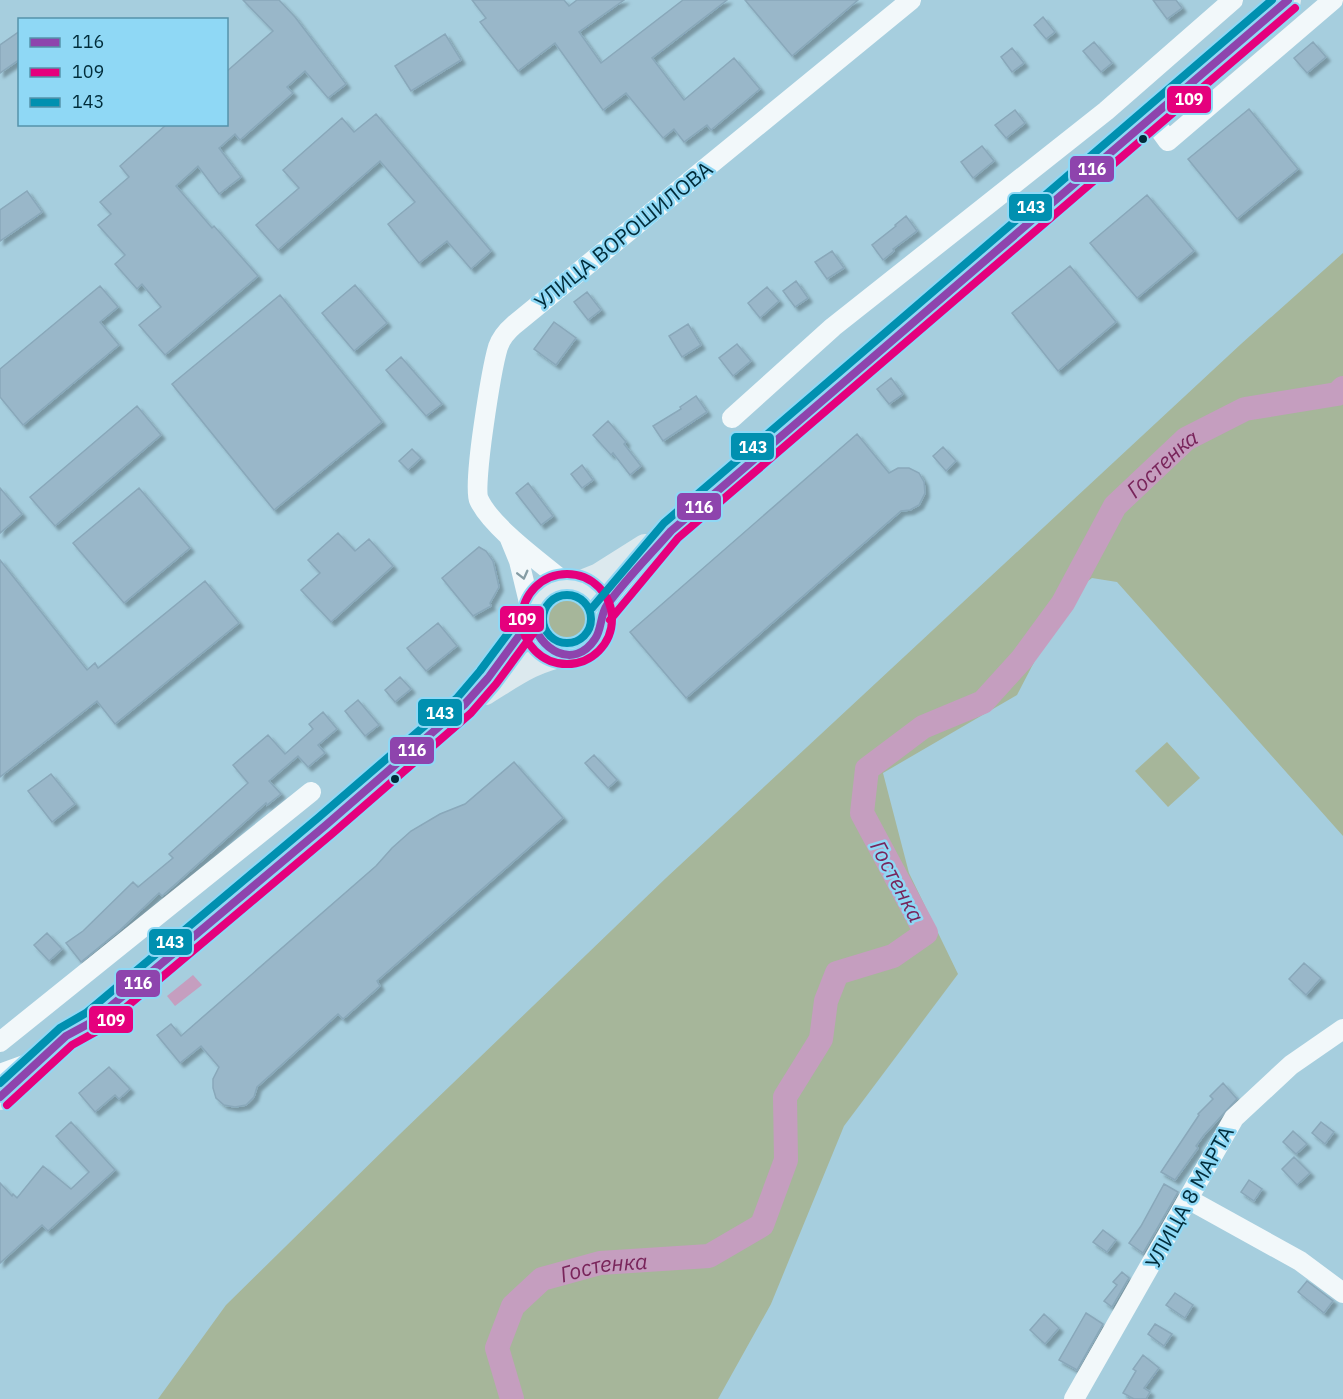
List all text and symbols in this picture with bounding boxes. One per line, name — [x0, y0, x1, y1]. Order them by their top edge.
legend — [18, 18, 228, 126]
text: 116 — [72, 30, 104, 53]
text: 109 — [72, 60, 104, 83]
line badge: 109 — [1166, 85, 1212, 114]
text: 109 — [1175, 89, 1203, 109]
text: 143 — [72, 90, 104, 113]
unlabelled marker — [1137, 133, 1149, 145]
street label: УЛИЦА ВОРОШИЛОВА — [528, 154, 718, 316]
line badge: 116 — [1069, 155, 1115, 183]
text: 116 — [1078, 159, 1107, 179]
line badge: 143 — [1008, 193, 1053, 222]
text: 143 — [1017, 197, 1045, 217]
water label: Гостенка — [1119, 421, 1202, 503]
line badge: 143 — [730, 432, 775, 461]
text: 143 — [739, 437, 767, 457]
line badge: 116 — [676, 492, 722, 521]
text: 116 — [685, 497, 714, 517]
one-way arrow — [515, 570, 528, 580]
line badge: 109 — [499, 605, 545, 633]
text: 109 — [508, 609, 536, 629]
line badge: 143 — [417, 698, 463, 727]
text: 143 — [426, 703, 454, 723]
line badge: 116 — [389, 736, 435, 765]
text: 116 — [398, 740, 427, 760]
unlabelled marker — [389, 773, 401, 785]
water label: Гостенка — [864, 835, 932, 927]
line badge: 143 — [148, 928, 193, 956]
text: 143 — [156, 932, 184, 952]
line badge: 116 — [115, 969, 161, 998]
text: 116 — [124, 973, 153, 993]
line badge: 109 — [88, 1005, 134, 1034]
text: 109 — [97, 1010, 125, 1030]
street label: УЛИЦА 8 МАРТА — [1138, 1121, 1240, 1273]
water label: Гостенка — [556, 1245, 648, 1288]

